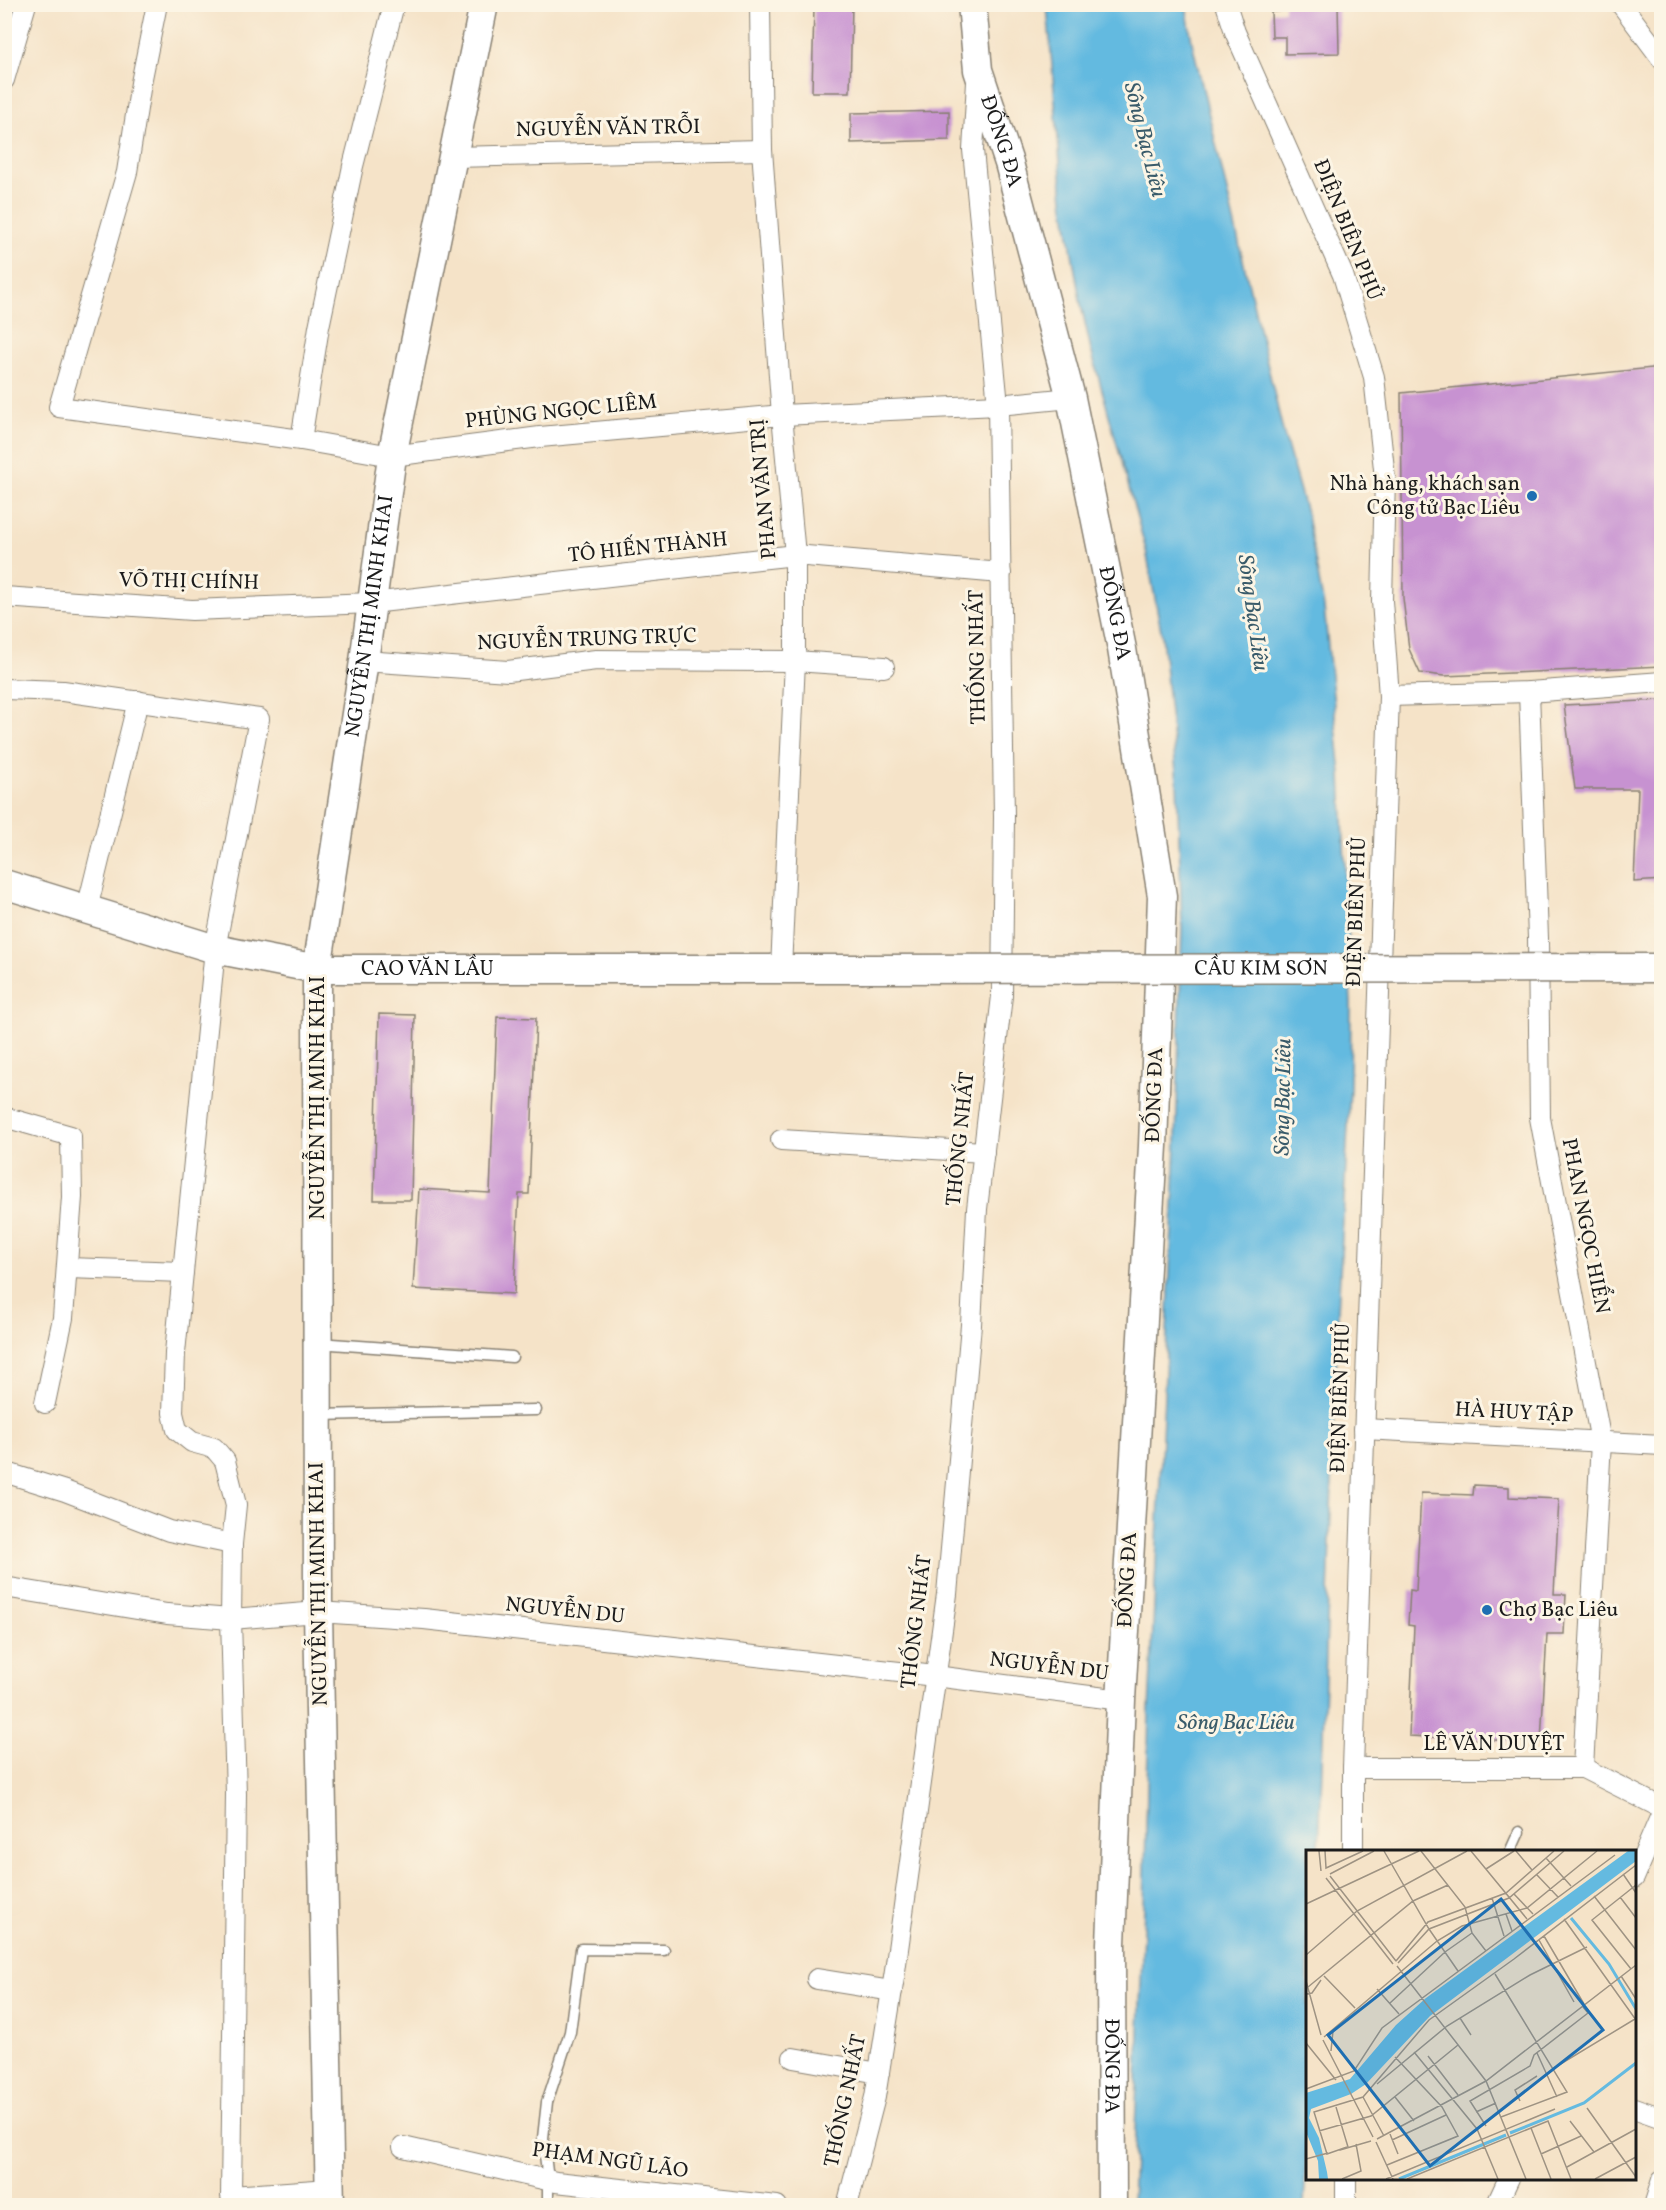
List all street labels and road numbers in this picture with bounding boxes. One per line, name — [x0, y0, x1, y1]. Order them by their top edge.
street label: ĐỐNG ĐA — [973, 91, 1029, 191]
street label: NGUYỄN VĂN TRỖI — [515, 110, 700, 145]
street label: ĐIỆN BIÊN PHỦ — [1305, 155, 1389, 305]
street label: PHÙNG NGỌC LIÊM — [464, 387, 658, 437]
street label: PHAN VĂN TRỊ — [743, 418, 785, 560]
street label: NGUYỄN THỊ MINH KHAI — [338, 493, 401, 739]
street label: TÔ HIẾN THÀNH — [567, 524, 729, 571]
street label: ĐỐNG ĐA — [1091, 564, 1138, 663]
street label: VÕ THỊ CHÍNH — [119, 566, 259, 598]
street label: THỐNG NHẤT — [960, 589, 994, 725]
street label: NGUYỄN TRUNG TRỰC — [476, 619, 698, 658]
street label: ĐIỆN BIÊN PHỦ — [1340, 836, 1374, 988]
street label: CẦU KIM SƠN — [1194, 952, 1328, 983]
street label: CAO VĂN LẦU — [361, 953, 494, 984]
street label: NGUYỄN THỊ MINH KHAI — [301, 976, 333, 1220]
street label: ĐỐNG ĐA — [1137, 1046, 1171, 1143]
street label: THỐNG NHẤT — [938, 1070, 982, 1208]
street label: PHAN NGỌC HIỂN — [1554, 1135, 1618, 1316]
street label: ĐIỆN BIÊN PHỦ — [1324, 1322, 1358, 1474]
street label: HÀ HUY TẬP — [1454, 1395, 1574, 1431]
street label: NGUYỄN THỊ MINH KHAI — [299, 1462, 336, 1706]
street label: ĐỐNG ĐA — [1109, 1531, 1145, 1628]
street label: THỐNG NHẤT — [892, 1553, 940, 1691]
street label: NGUYỄN DU — [504, 1587, 627, 1632]
street label: NGUYỄN DU — [988, 1642, 1111, 1689]
street label: LÊ VĂN DUYỆT — [1423, 1730, 1565, 1759]
street label: ĐỐNG ĐA — [1097, 2018, 1128, 2114]
street label: THỐNG NHẤT — [816, 2032, 874, 2170]
street label: PHẠM NGŨ LÃO — [530, 2136, 690, 2186]

